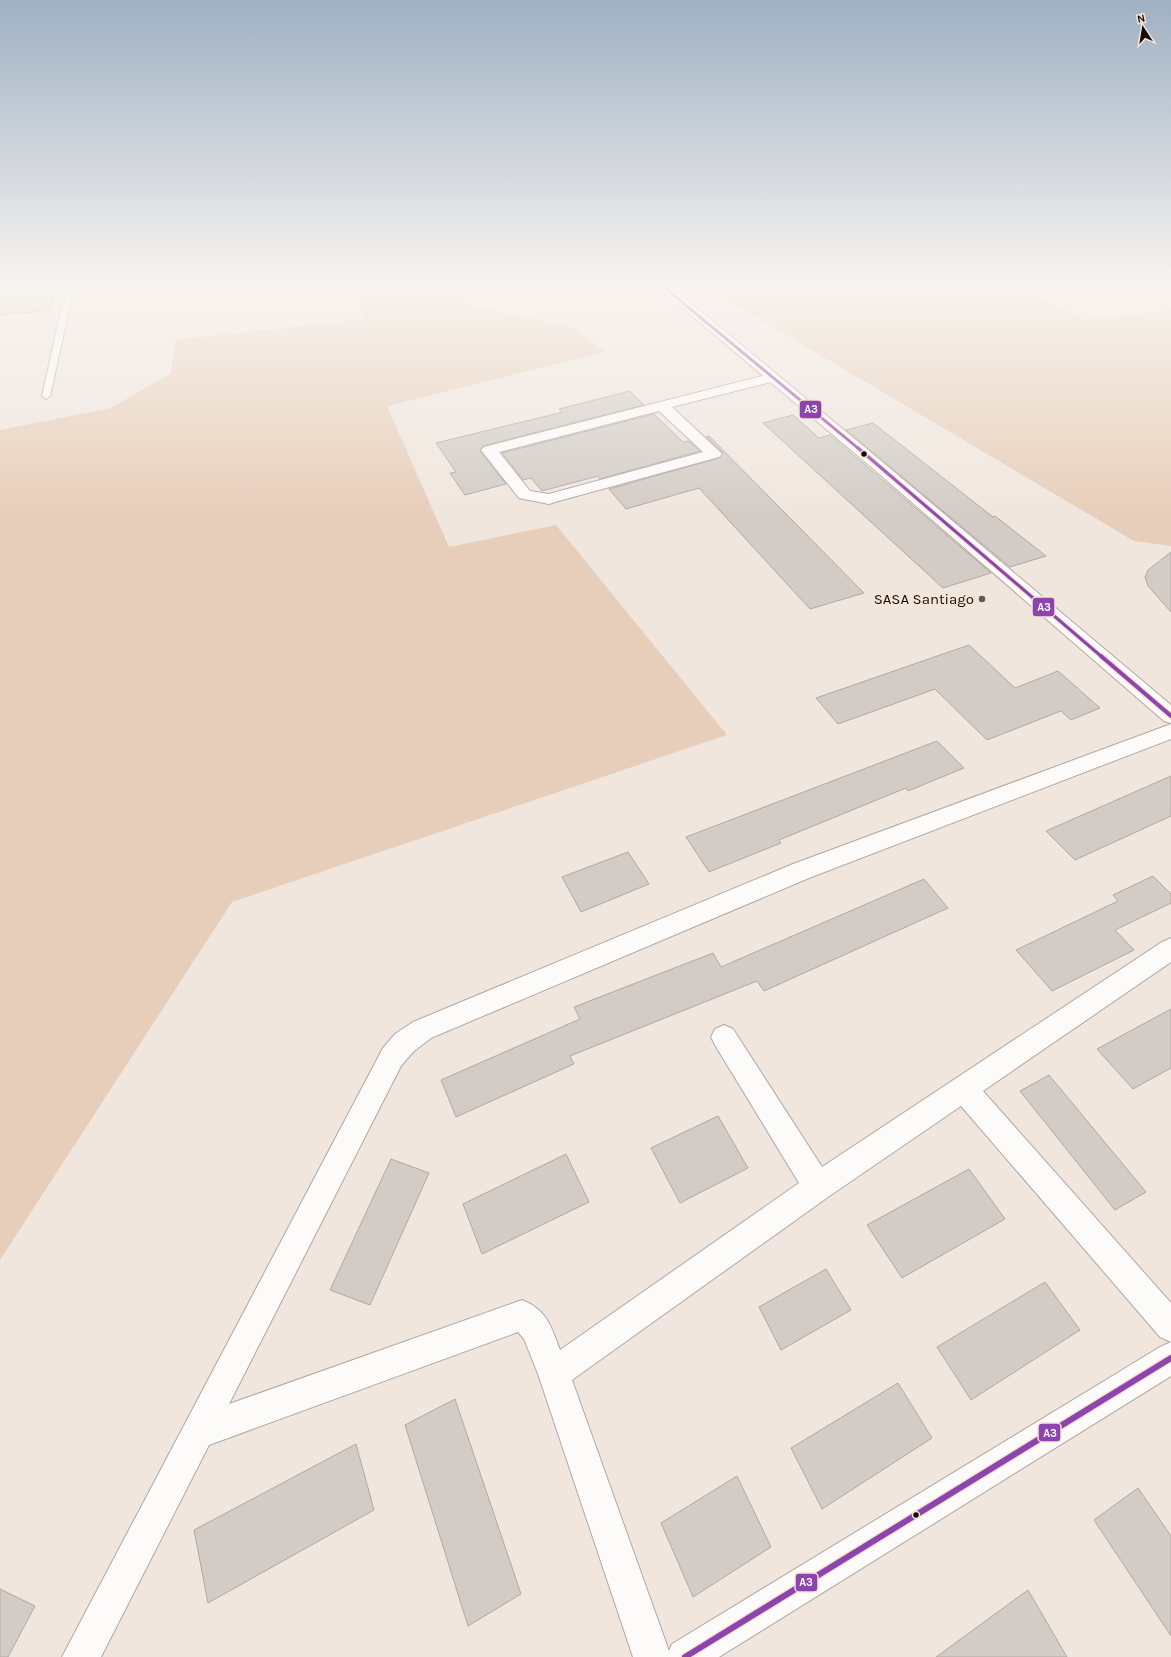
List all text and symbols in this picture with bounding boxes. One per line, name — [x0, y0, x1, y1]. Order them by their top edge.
north arrow — [1123, 8, 1163, 48]
text: N — [1136, 12, 1146, 26]
line badge: A3 — [799, 400, 822, 419]
text: A3 — [804, 403, 818, 416]
unlabelled marker — [859, 449, 869, 459]
place label: SASA Santiago — [874, 590, 974, 608]
marker: SASA Santiago — [977, 594, 987, 604]
line badge: A3 — [1032, 597, 1055, 617]
text: A3 — [1037, 601, 1051, 614]
line badge: A3 — [1038, 1423, 1061, 1442]
text: A3 — [1043, 1427, 1057, 1440]
unlabelled marker — [911, 1510, 921, 1520]
line badge: A3 — [795, 1573, 818, 1592]
text: A3 — [799, 1576, 813, 1589]

